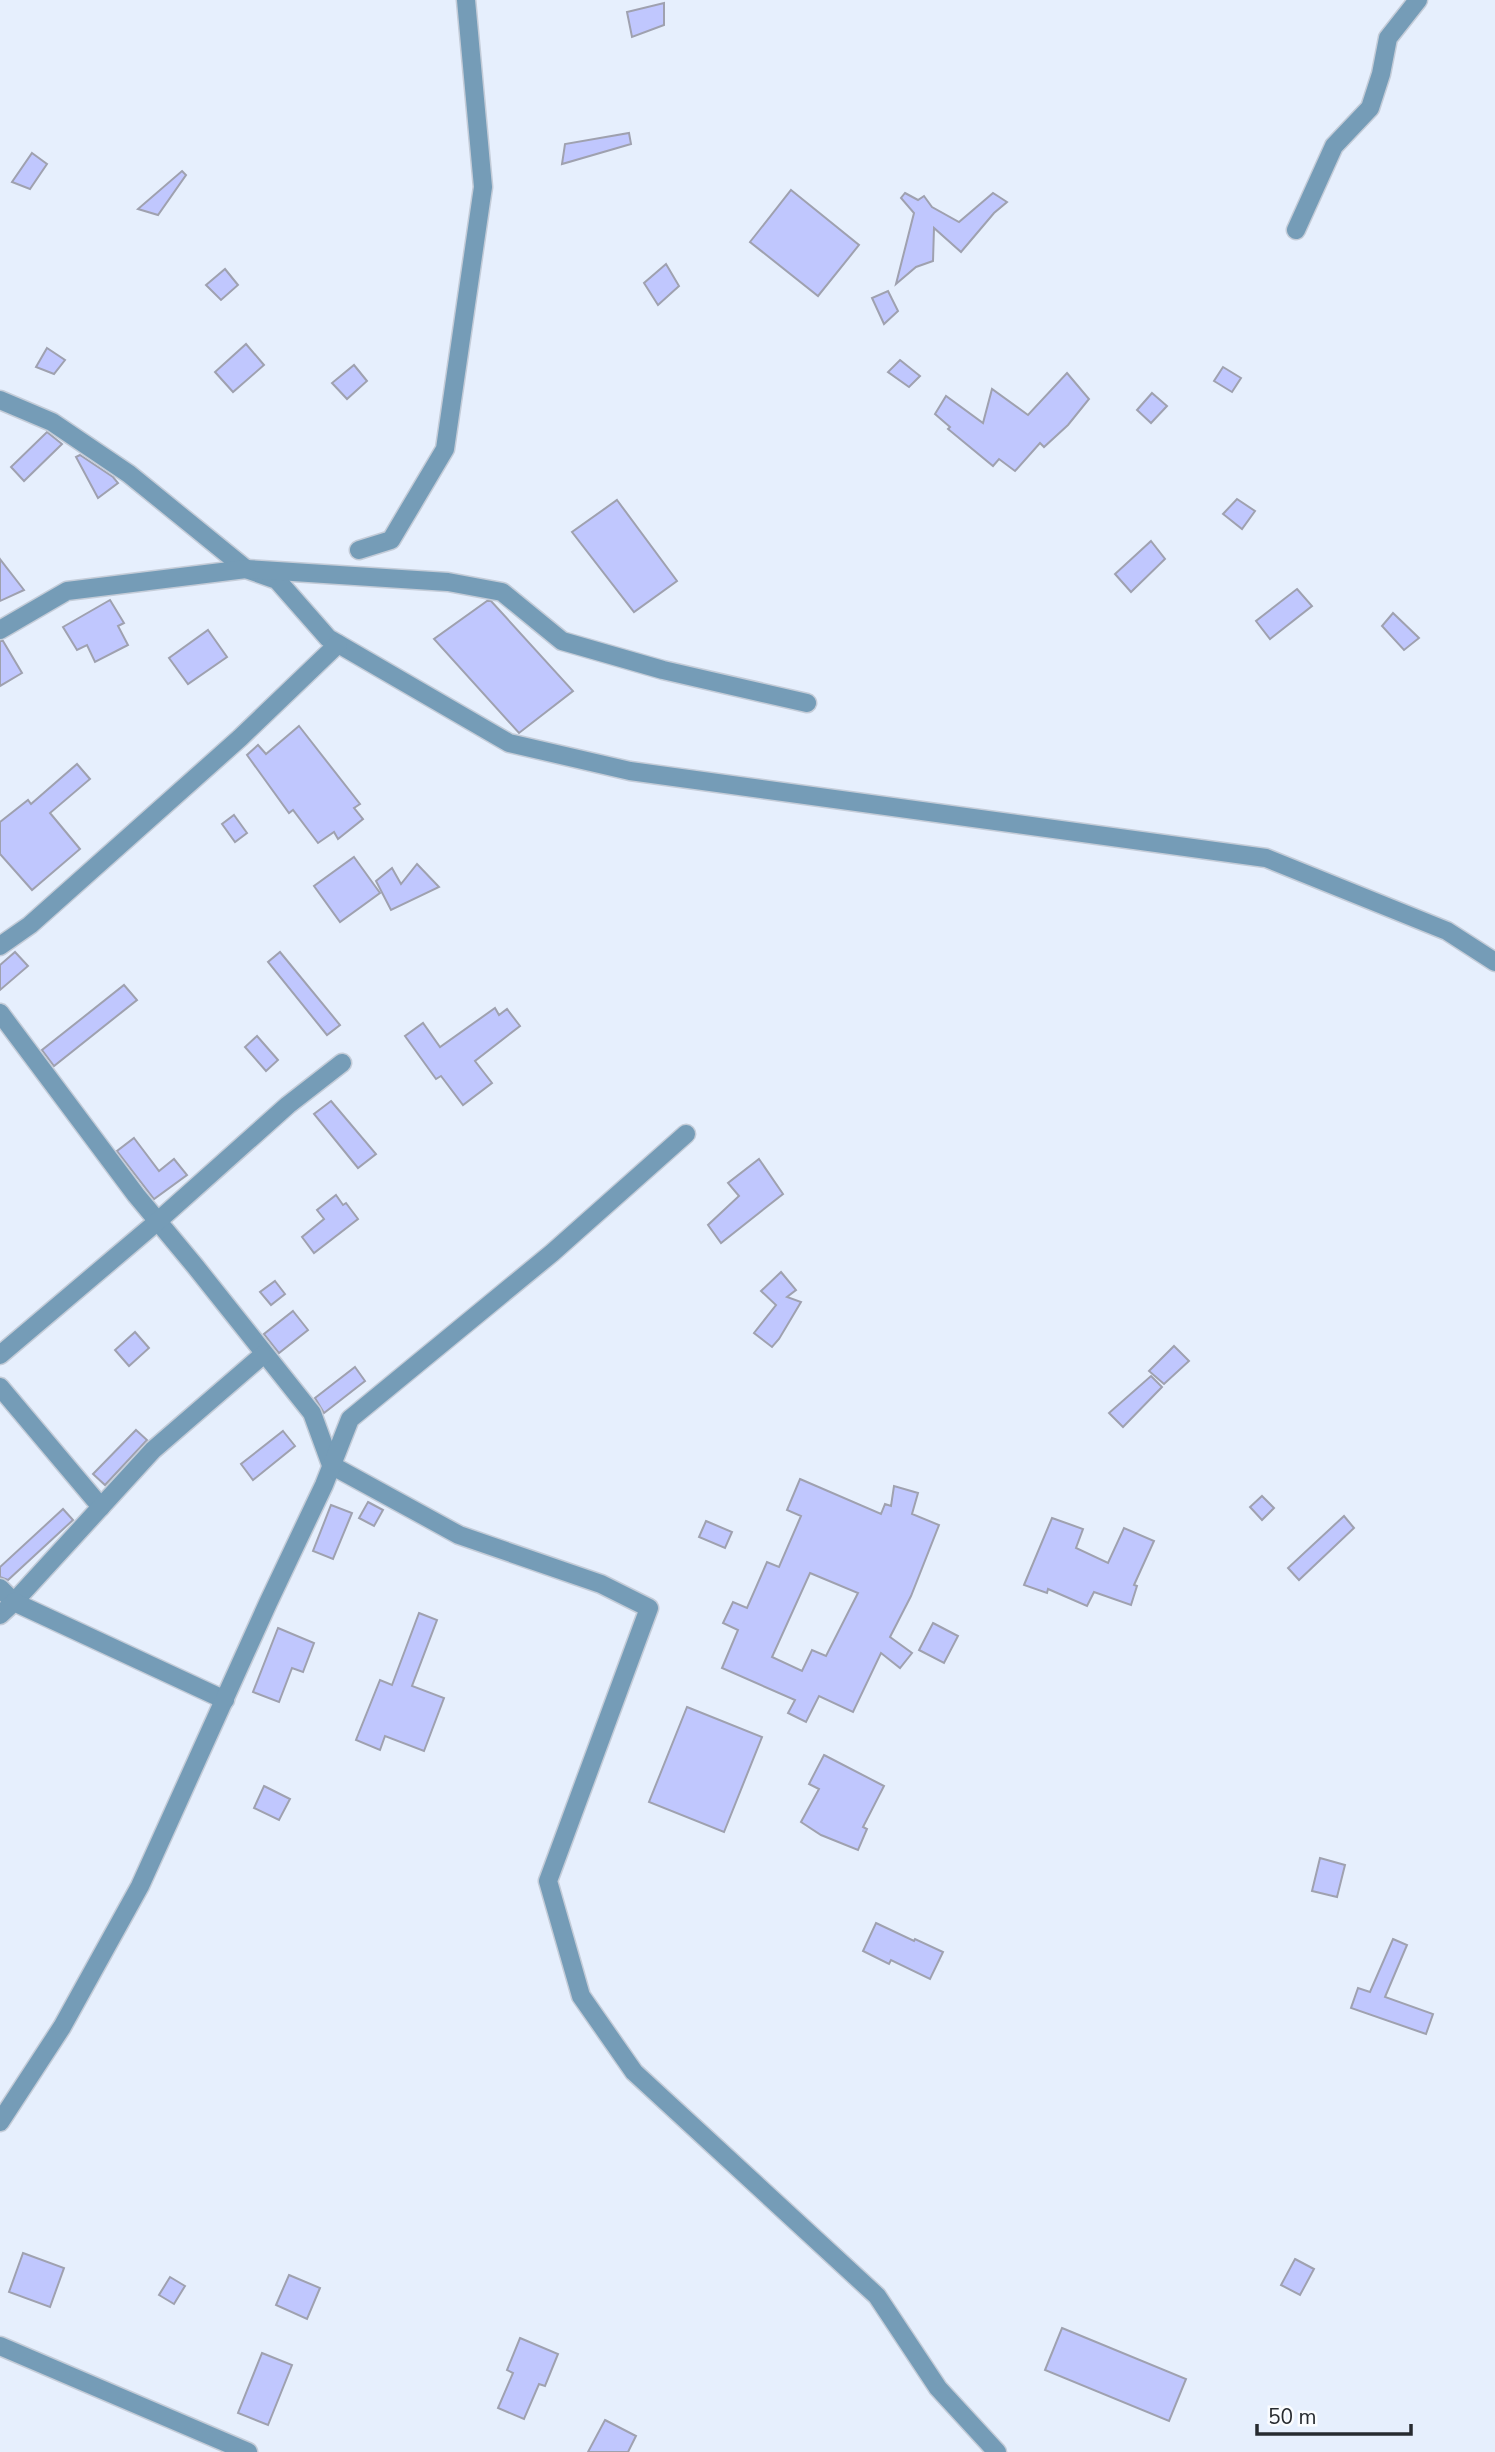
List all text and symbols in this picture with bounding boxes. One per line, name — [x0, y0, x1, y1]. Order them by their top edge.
scale bar — [1257, 2392, 1411, 2436]
text: 50 m — [1268, 2403, 1317, 2431]

